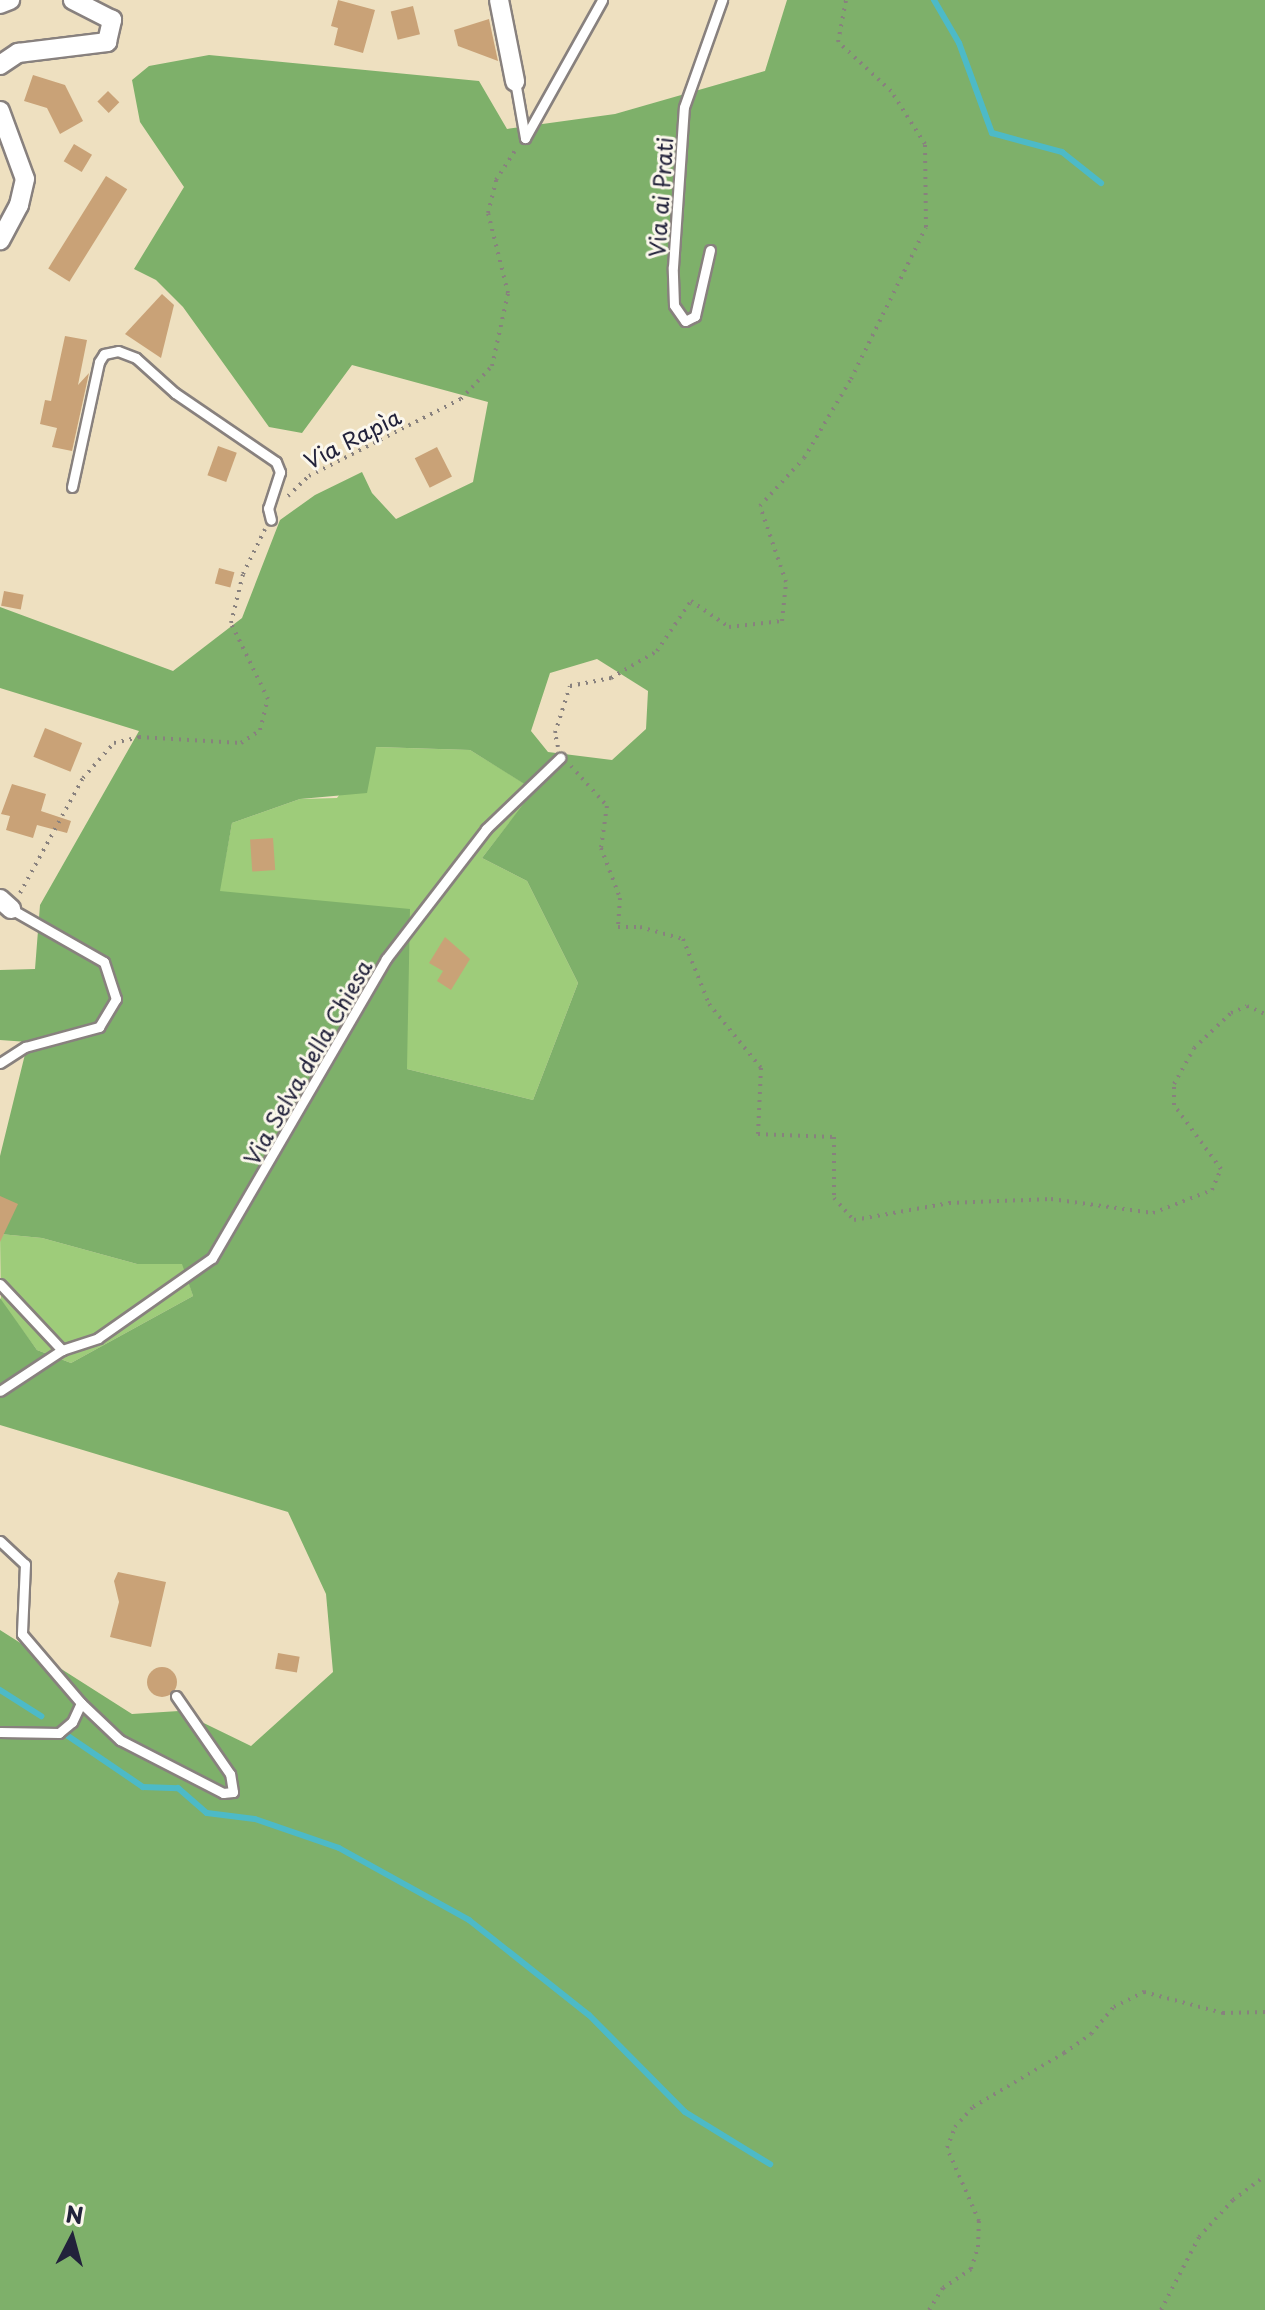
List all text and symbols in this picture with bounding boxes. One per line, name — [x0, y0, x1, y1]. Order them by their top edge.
street label: Via ai Prati — [643, 136, 677, 258]
street label: Via Rapìa — [300, 403, 404, 473]
street label: Via Selva della Chiesa — [238, 955, 376, 1169]
text: N — [64, 2196, 85, 2231]
north arrow — [32, 2198, 112, 2278]

